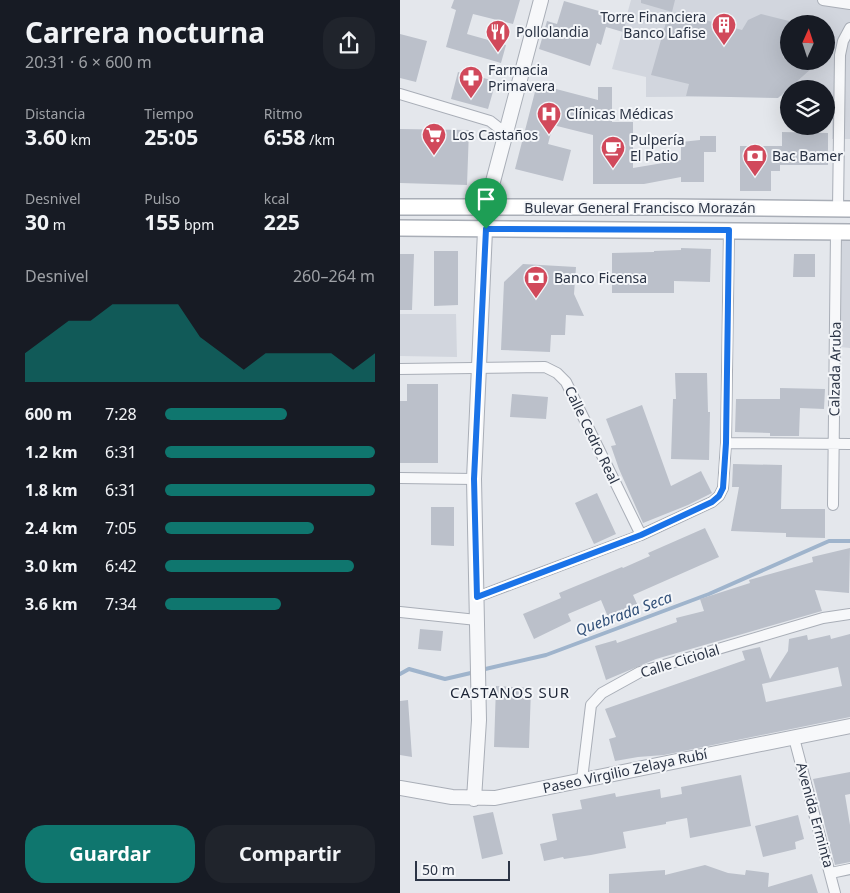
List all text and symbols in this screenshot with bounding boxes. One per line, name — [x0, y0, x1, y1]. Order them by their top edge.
place label: Torre Financiera Banco Lafise — [600, 7, 706, 42]
building icon: Torre Financiera Banco Lafise — [711, 12, 737, 46]
text: Carrera nocturna — [25, 13, 265, 51]
north arrow — [780, 15, 835, 70]
map controls — [780, 15, 835, 135]
button: share — [323, 17, 375, 69]
restaurant icon: Pollolandia — [485, 19, 511, 53]
place label: Pollolandia — [516, 22, 589, 41]
text: 20:31 · 6 × 600 m — [25, 51, 152, 73]
place label: Farmacia Primavera — [488, 60, 555, 95]
pharmacy icon: Farmacia Primavera — [458, 65, 484, 99]
button: layers — [780, 80, 835, 135]
hospital icon: Clínicas Médicas — [536, 101, 562, 135]
text: Distancia — [25, 104, 85, 123]
text: Tiempo — [144, 104, 194, 123]
text: Ritmo — [264, 104, 303, 123]
place label: Clínicas Médicas — [566, 104, 674, 123]
supermarket icon: Los Castaños — [421, 122, 447, 156]
text: 3.60 — [25, 123, 67, 151]
text: 25:05 — [144, 123, 198, 151]
text: 6:58 — [264, 123, 306, 151]
place label: Los Castaños — [452, 125, 539, 144]
text: km — [67, 130, 91, 149]
text: /km — [306, 130, 335, 149]
place label: Pulpería El Patio — [630, 130, 685, 165]
cafe icon: Pulpería El Patio — [600, 135, 626, 169]
bank icon: Bac Bamer — [742, 143, 768, 177]
place label: Bac Bamer — [772, 146, 843, 165]
pin — [465, 178, 507, 229]
icon: arrive — [472, 185, 500, 213]
text: Desnivel — [25, 189, 81, 208]
text: Pulso — [144, 189, 180, 208]
text: kcal — [264, 189, 289, 208]
street label: Bulevar General Francisco Morazán — [524, 198, 756, 217]
text: 30 — [25, 208, 49, 236]
text: 155 — [144, 208, 180, 236]
text: 225 — [264, 208, 300, 236]
text: m — [49, 215, 66, 234]
text: bpm — [180, 215, 214, 234]
text: Desnivel — [25, 265, 89, 287]
text: 260–264 m — [293, 265, 375, 287]
bank icon: Banco Ficensa — [523, 265, 549, 299]
place label: Banco Ficensa — [554, 268, 647, 287]
street label: Calzada Aruba — [824, 321, 845, 417]
street label: Calle Cedro Real — [561, 383, 624, 487]
text: 600 m — [25, 403, 72, 425]
text: 7:28 — [105, 403, 137, 425]
text: 1.2 km — [25, 441, 77, 463]
text: 6:31 — [105, 441, 137, 463]
text: 1.8 km — [25, 479, 77, 501]
text: 6:31 — [105, 479, 137, 501]
text: 2.4 km — [25, 517, 77, 539]
text: 7:05 — [105, 517, 137, 539]
text: 3.0 km — [25, 555, 77, 577]
text: 6:42 — [105, 555, 137, 577]
water label: Quebrada Seca — [573, 586, 675, 640]
text: 3.6 km — [25, 593, 77, 615]
text: 7:34 — [105, 593, 137, 615]
street label: Calle Ciciolal — [638, 639, 722, 682]
district label: CASTANOS SUR — [450, 682, 570, 702]
street label: Paseo Virgilio Zelaya Rubí — [541, 744, 709, 797]
street label: Avenida Erminta — [792, 760, 839, 870]
button: Guardar — [25, 825, 195, 883]
button: Compartir — [205, 825, 375, 883]
scale bar — [415, 858, 510, 881]
text: 50 m — [422, 860, 455, 879]

